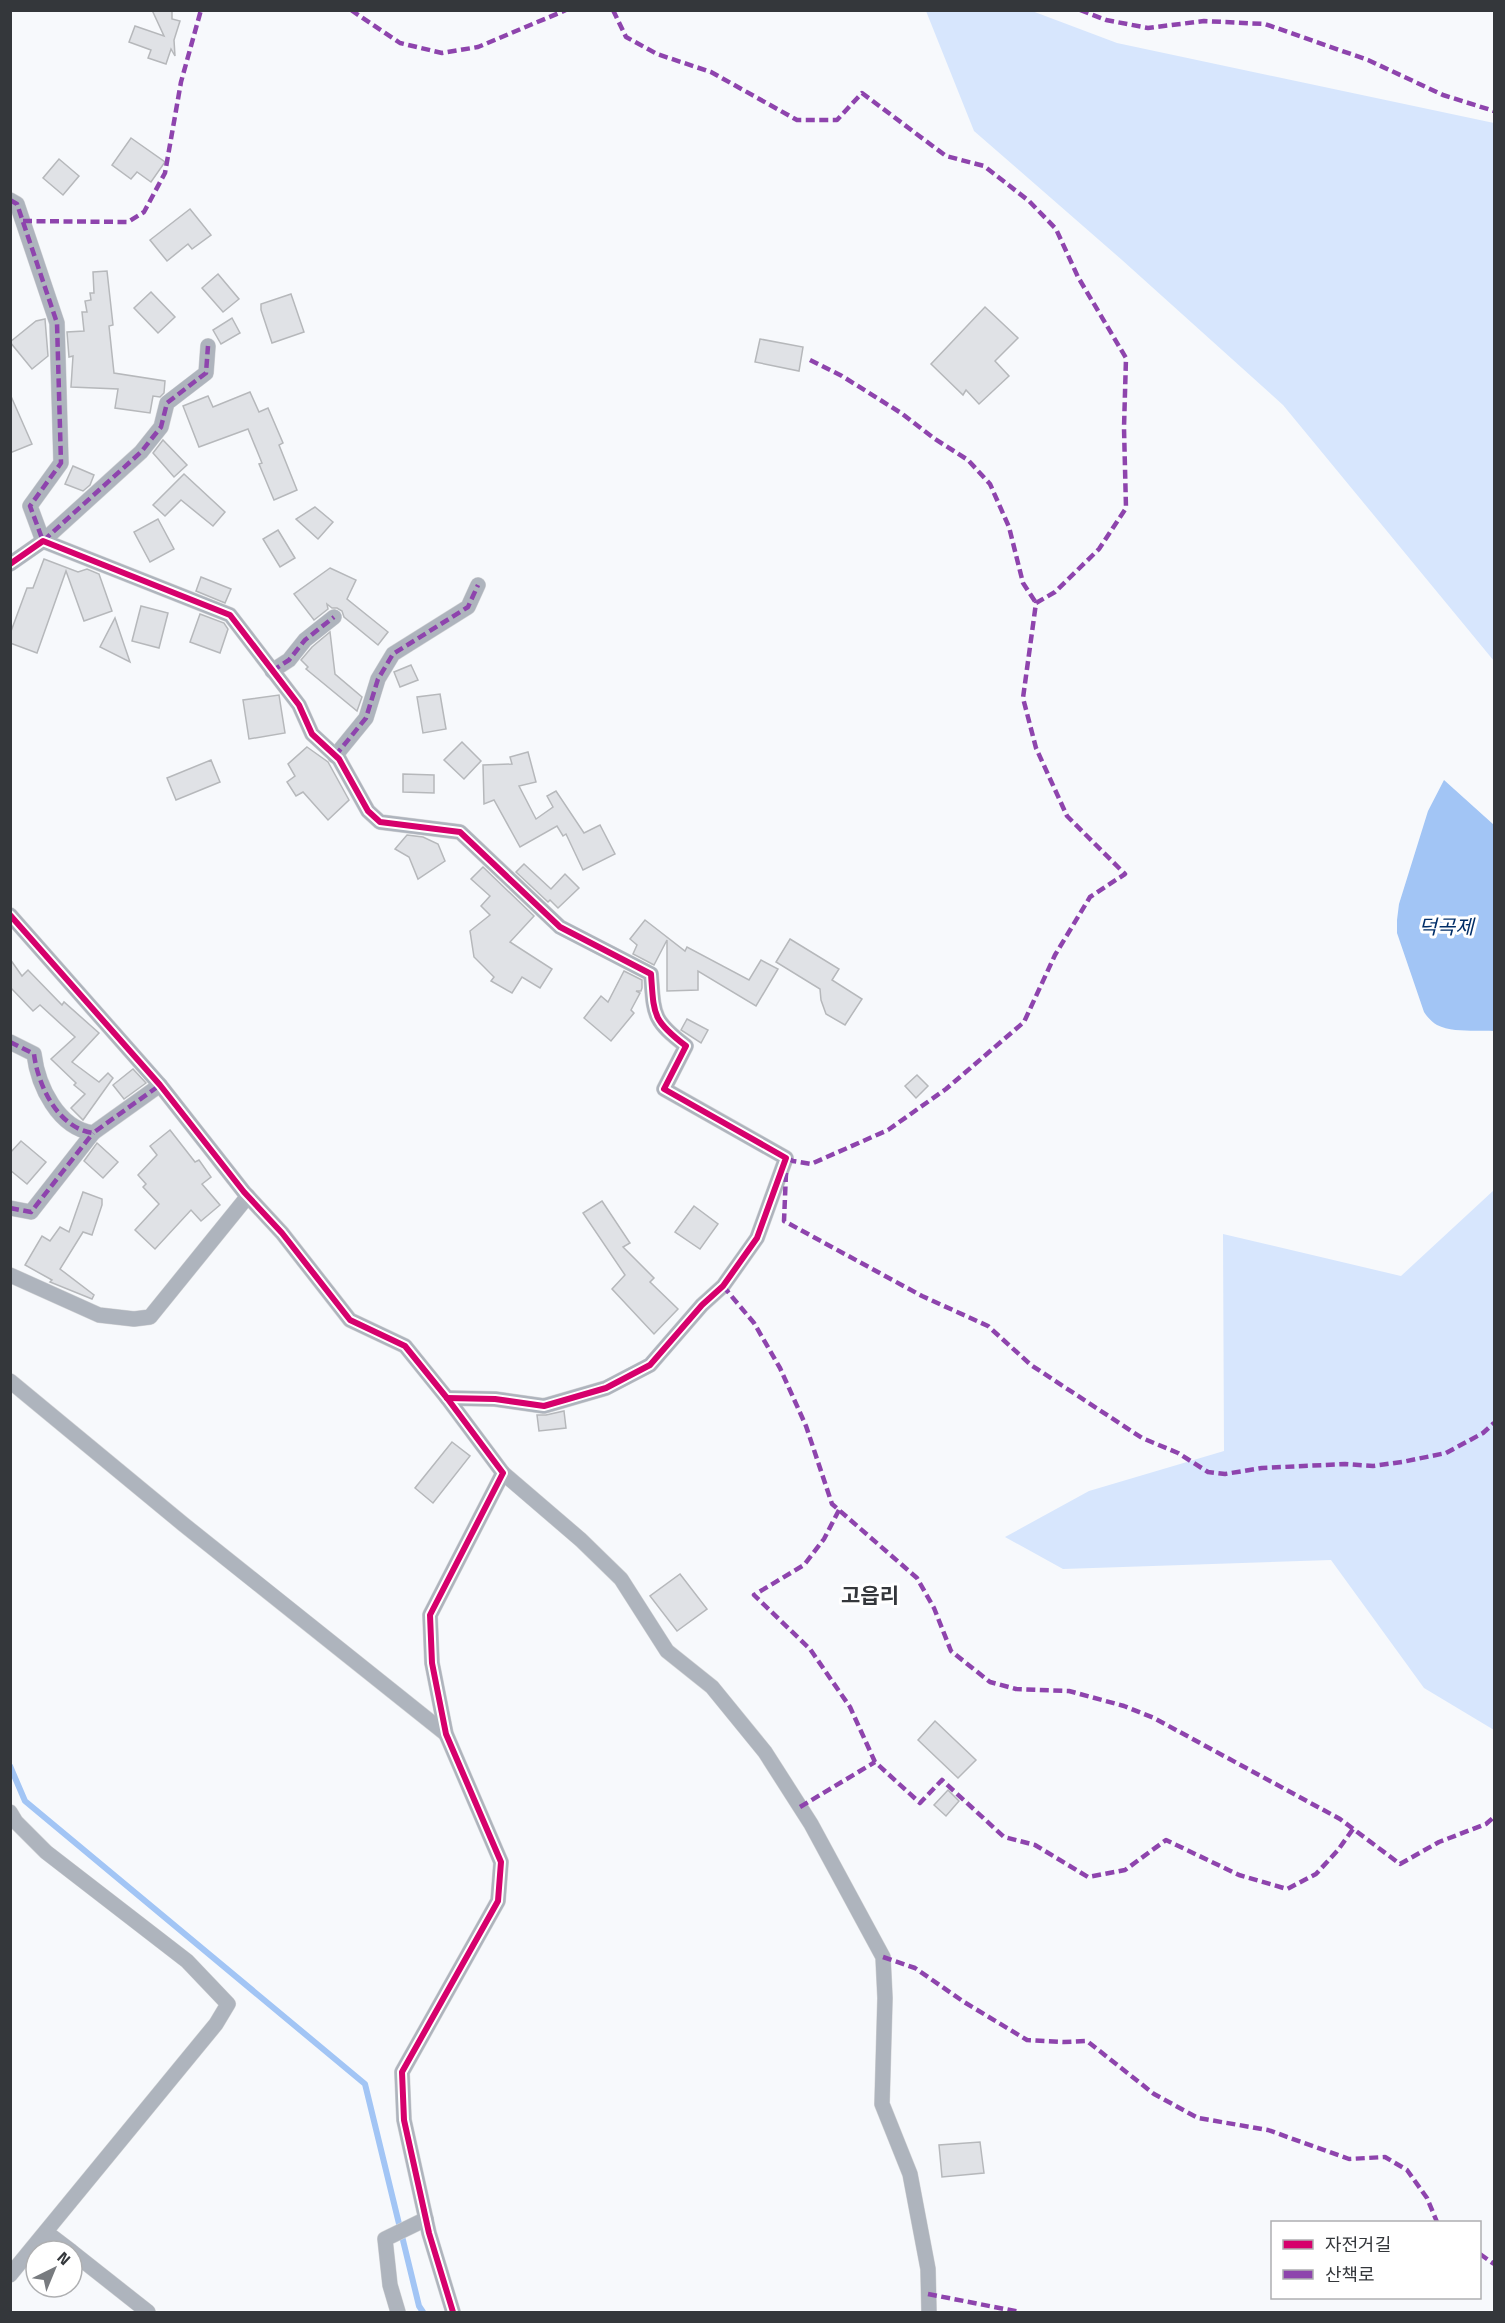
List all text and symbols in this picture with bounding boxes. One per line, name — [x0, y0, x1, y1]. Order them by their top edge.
water label: 덕곡제 — [1418, 911, 1476, 942]
district label: 고읍리 — [841, 1579, 899, 1611]
legend — [1271, 2221, 1481, 2299]
text: 자전거길 — [1325, 2231, 1391, 2258]
north arrow — [24, 2239, 84, 2299]
text: N — [52, 2245, 76, 2271]
text: 산책로 — [1325, 2261, 1375, 2288]

